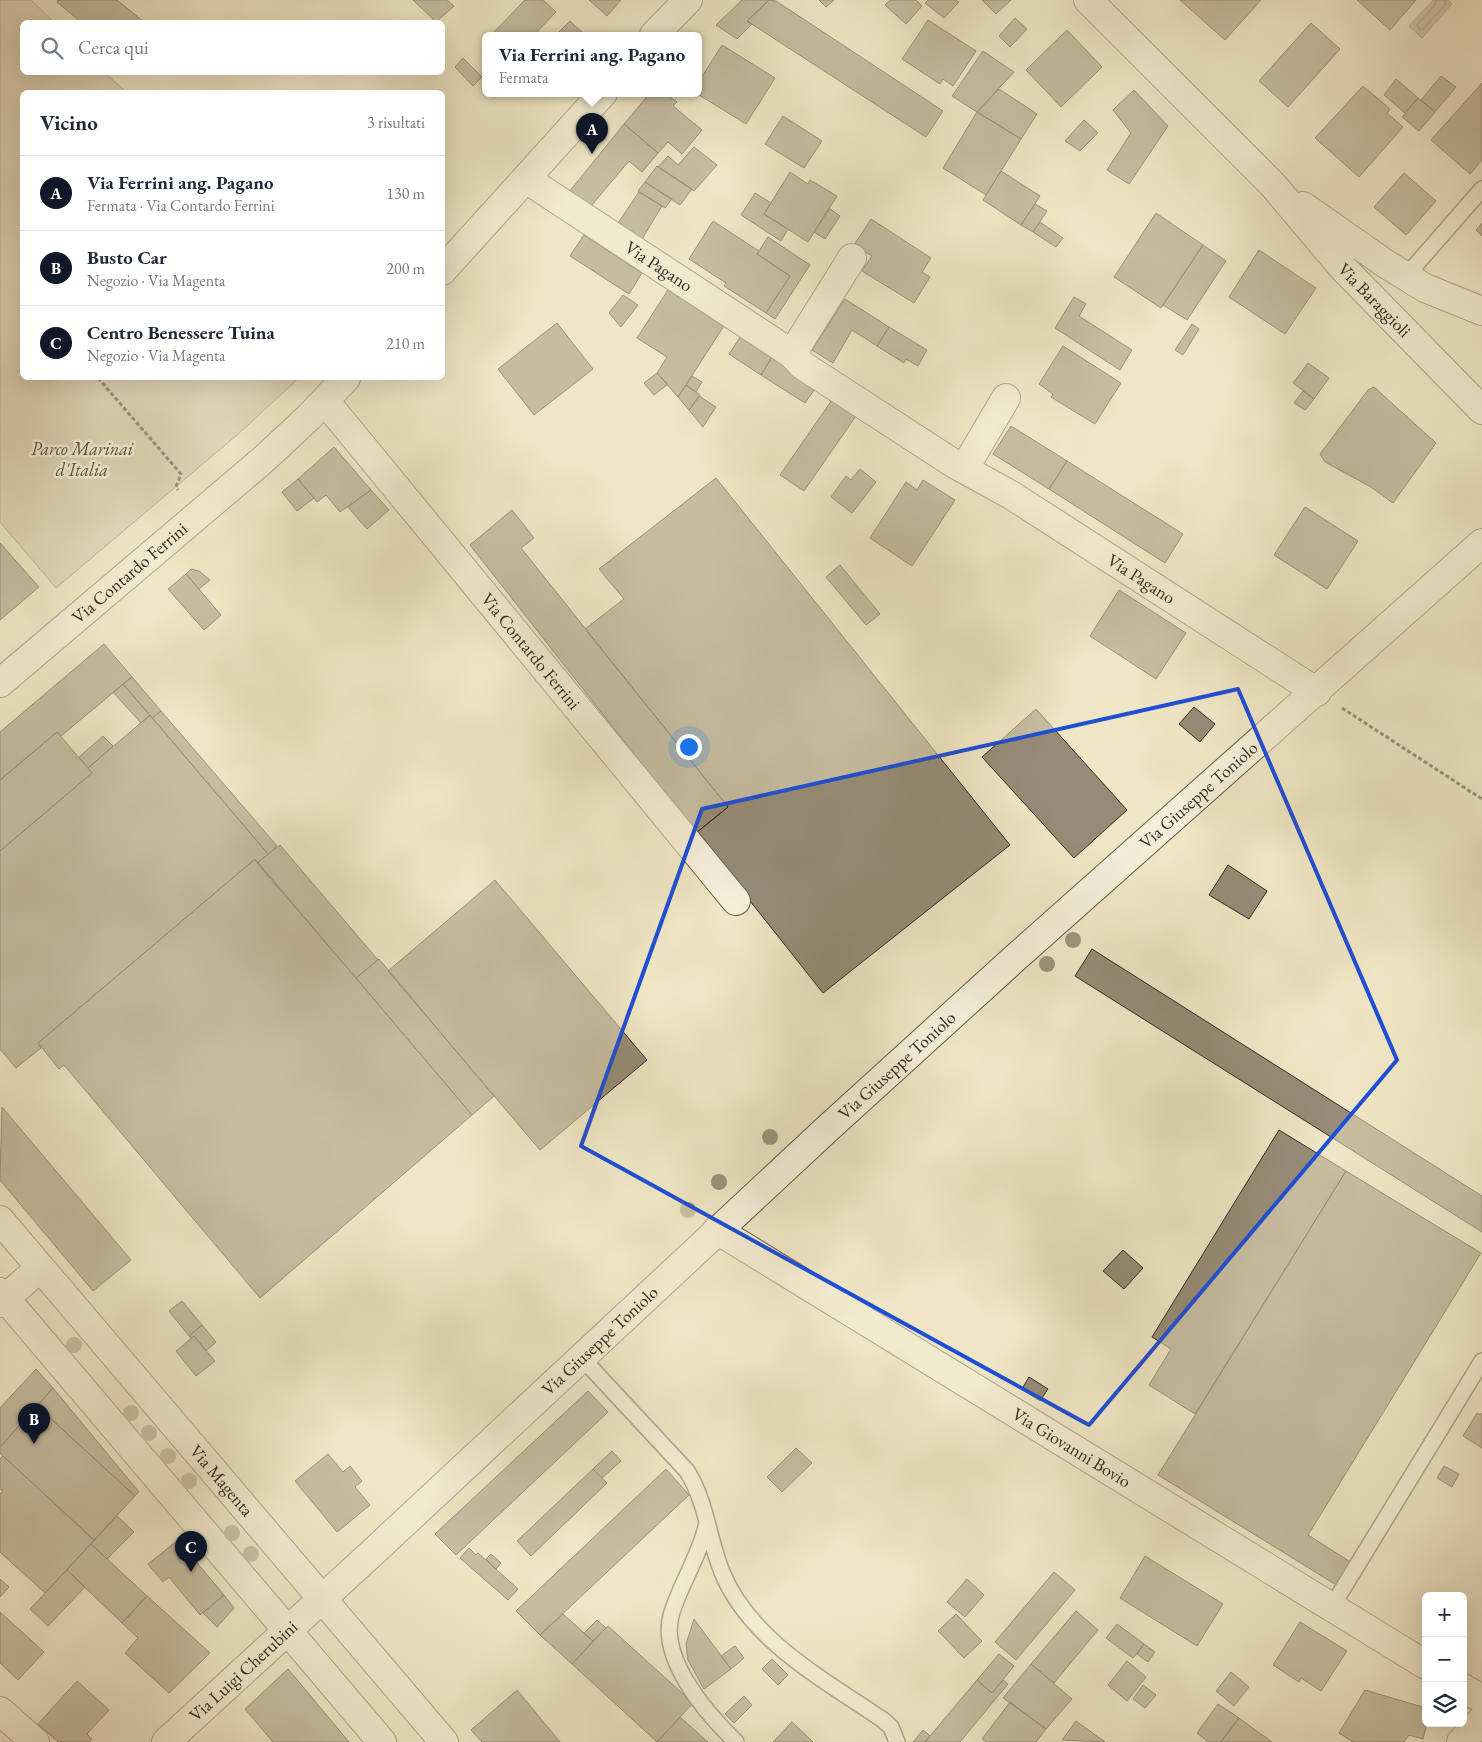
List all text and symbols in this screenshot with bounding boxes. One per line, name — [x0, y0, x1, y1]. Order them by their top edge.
search box — [20, 20, 445, 75]
popup — [482, 32, 702, 97]
icon: search — [38, 34, 66, 62]
text: Cerca qui — [78, 35, 149, 60]
text: Via Ferrini ang. Pagano — [499, 42, 685, 67]
text: Fermata — [499, 67, 548, 88]
text: Vicino — [40, 109, 98, 136]
text: 3 risultati — [367, 112, 425, 133]
pin: A — [576, 113, 608, 154]
text: Via Ferrini ang. Pagano — [87, 170, 274, 195]
text: A — [50, 183, 62, 204]
text: 130 m — [386, 183, 425, 204]
text: Fermata · Via Contardo Ferrini — [87, 195, 275, 216]
street label: Via Pagano — [621, 235, 698, 297]
text: Busto Car — [87, 245, 167, 270]
text: B — [51, 258, 61, 279]
text: 200 m — [386, 258, 425, 279]
street label: Via Baraggioli — [1333, 258, 1417, 342]
text: Negozio · Via Magenta — [87, 270, 226, 291]
text: Centro Benessere Tuina — [87, 320, 275, 345]
text: C — [50, 333, 62, 354]
text: 210 m — [386, 333, 425, 354]
text: Negozio · Via Magenta — [87, 345, 226, 366]
park label: Parco Marinai d'Italia — [31, 437, 134, 481]
street label: Via Contardo Ferrini — [67, 517, 192, 628]
street label: Via Pagano — [1103, 548, 1180, 609]
street label: Via Contardo Ferrini — [476, 588, 586, 715]
your location — [676, 734, 702, 760]
street label: Via Giuseppe Toniolo — [1134, 736, 1262, 853]
street label: Via Giuseppe Toniolo — [833, 1006, 960, 1124]
street label: Via Giuseppe Toniolo — [536, 1280, 663, 1400]
street label: Via Giovanni Bovio — [1008, 1402, 1136, 1492]
pin: B — [18, 1403, 50, 1444]
street label: Via Magenta — [185, 1440, 260, 1521]
pin: C — [175, 1531, 207, 1572]
map controls — [1422, 1592, 1467, 1727]
button: + — [1422, 1592, 1467, 1637]
street label: Via Luigi Cherubini — [184, 1615, 303, 1726]
button: − — [1422, 1637, 1467, 1682]
button: layers — [1422, 1682, 1467, 1727]

